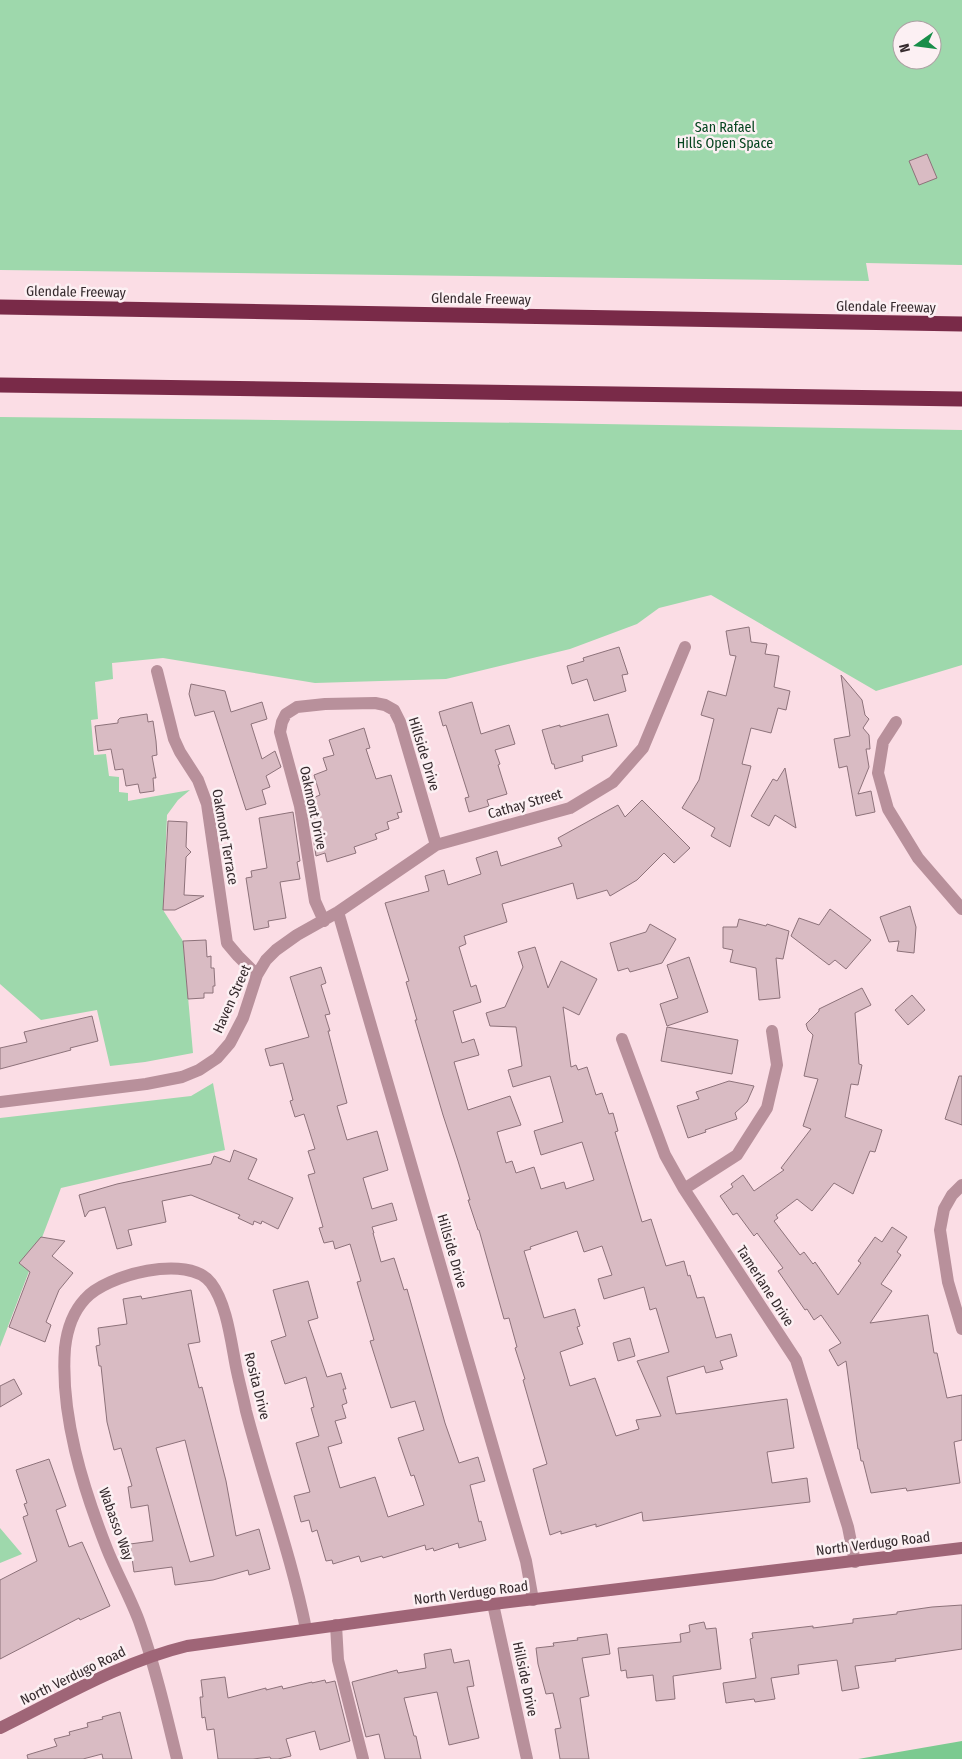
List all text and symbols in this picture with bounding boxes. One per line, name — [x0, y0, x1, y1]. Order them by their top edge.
north arrow — [892, 20, 942, 70]
text: N — [896, 42, 914, 54]
park label: San Rafael Hills Open Space — [677, 119, 773, 152]
street label: Glendale Freeway — [26, 283, 127, 301]
street label: Glendale Freeway — [431, 290, 532, 308]
street label: Glendale Freeway — [836, 298, 937, 316]
street label: Hillside Drive — [405, 715, 443, 793]
street label: Oakmont Drive — [296, 765, 330, 851]
street label: Cathay Street — [486, 785, 564, 823]
street label: Oakmont Terrace — [208, 788, 242, 886]
street label: Haven Street — [209, 962, 255, 1036]
street label: Hillside Drive — [433, 1212, 471, 1290]
street label: Tamerlane Drive — [733, 1242, 797, 1330]
street label: Rosita Drive — [240, 1351, 274, 1421]
street label: Wabasso Way — [95, 1485, 137, 1564]
street label: North Verdugo Road — [815, 1529, 931, 1559]
street label: North Verdugo Road — [413, 1578, 529, 1608]
street label: Hillside Drive — [509, 1640, 541, 1718]
street label: North Verdugo Road — [18, 1643, 128, 1709]

